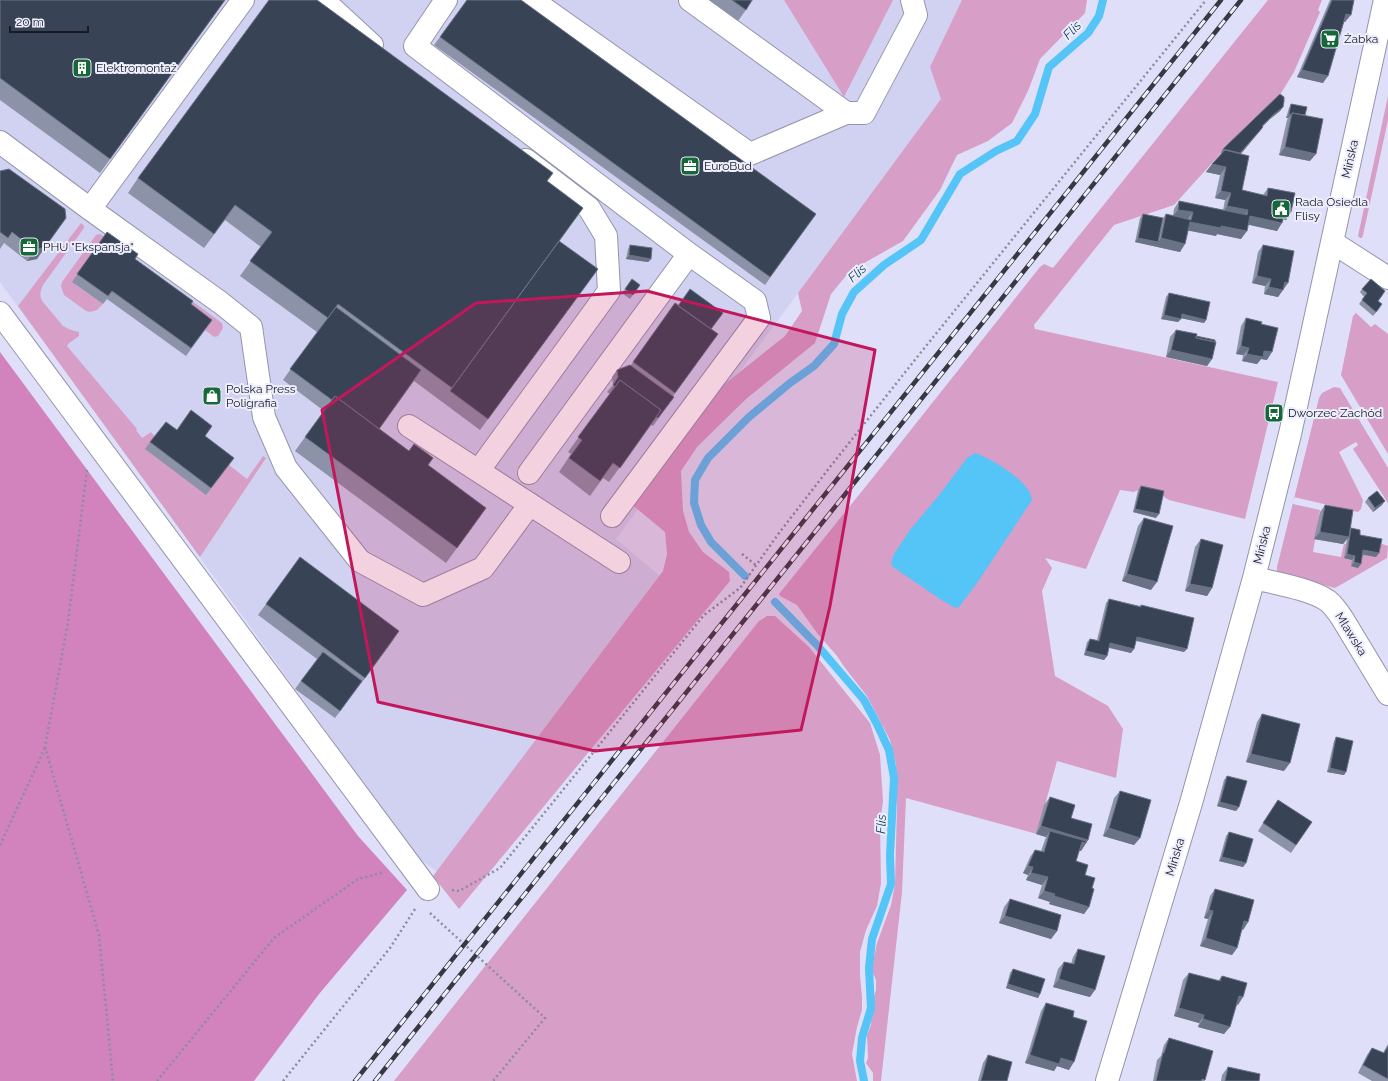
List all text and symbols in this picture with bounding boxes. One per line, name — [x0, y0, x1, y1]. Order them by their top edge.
scale bar — [10, 8, 88, 34]
text: 20 m — [16, 15, 44, 29]
water label: Flis — [1060, 18, 1084, 42]
supermarket icon: Żabka — [1319, 28, 1341, 50]
place label: Żabka — [1344, 32, 1378, 46]
building icon: Elektromontaż — [71, 57, 93, 79]
place label: Elektromontaż — [96, 61, 177, 75]
street label: Mińska — [1339, 139, 1361, 179]
office icon: EuroBud — [679, 155, 701, 177]
place label: EuroBud — [704, 159, 752, 173]
place label: Rada Osiedla Flisy — [1295, 195, 1368, 223]
public building icon: Rada Osiedla Flisy — [1270, 198, 1292, 220]
office icon: PHU "Ekspansja" — [18, 236, 40, 258]
place label: PHU "Ekspansja" — [43, 240, 133, 254]
water label: Flis — [845, 261, 869, 285]
place label: Polska Press Poligrafia — [226, 382, 296, 410]
shop icon: Polska Press Poligrafia — [201, 385, 223, 407]
bus stop icon: Dworzec Zachód — [1263, 402, 1285, 424]
place label: Dworzec Zachód — [1288, 406, 1382, 420]
street label: Mińska — [1251, 524, 1273, 566]
street label: Mławska — [1332, 610, 1370, 658]
water label: Flis — [873, 814, 889, 834]
street label: Mińska — [1163, 836, 1187, 878]

